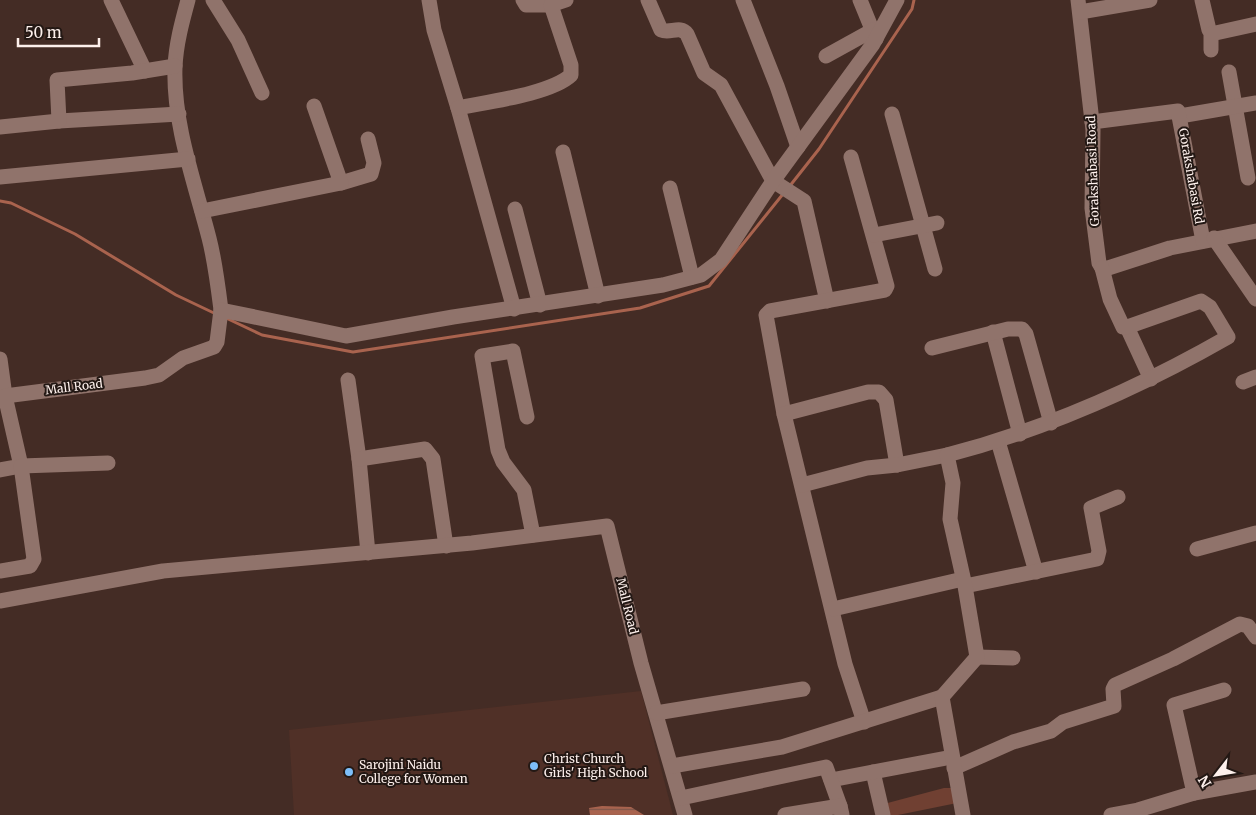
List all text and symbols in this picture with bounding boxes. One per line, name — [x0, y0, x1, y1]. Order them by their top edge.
scale bar — [18, 15, 99, 47]
text: 50 m — [25, 23, 62, 42]
street label: Gorakshabasi Road — [1083, 115, 1102, 227]
street label: Gorakshabasi Rd — [1176, 127, 1207, 225]
street label: Mall Road — [44, 376, 104, 397]
street label: Mall Road — [613, 576, 642, 636]
north arrow — [1191, 750, 1241, 800]
place label: Christ Church Girls' High School — [544, 751, 648, 780]
place label: Sarojini Naidu College for Women — [359, 757, 468, 786]
marker: Christ Church Girls' High School — [528, 760, 540, 772]
marker: Sarojini Naidu College for Women — [343, 766, 355, 778]
text: N — [1194, 772, 1215, 791]

